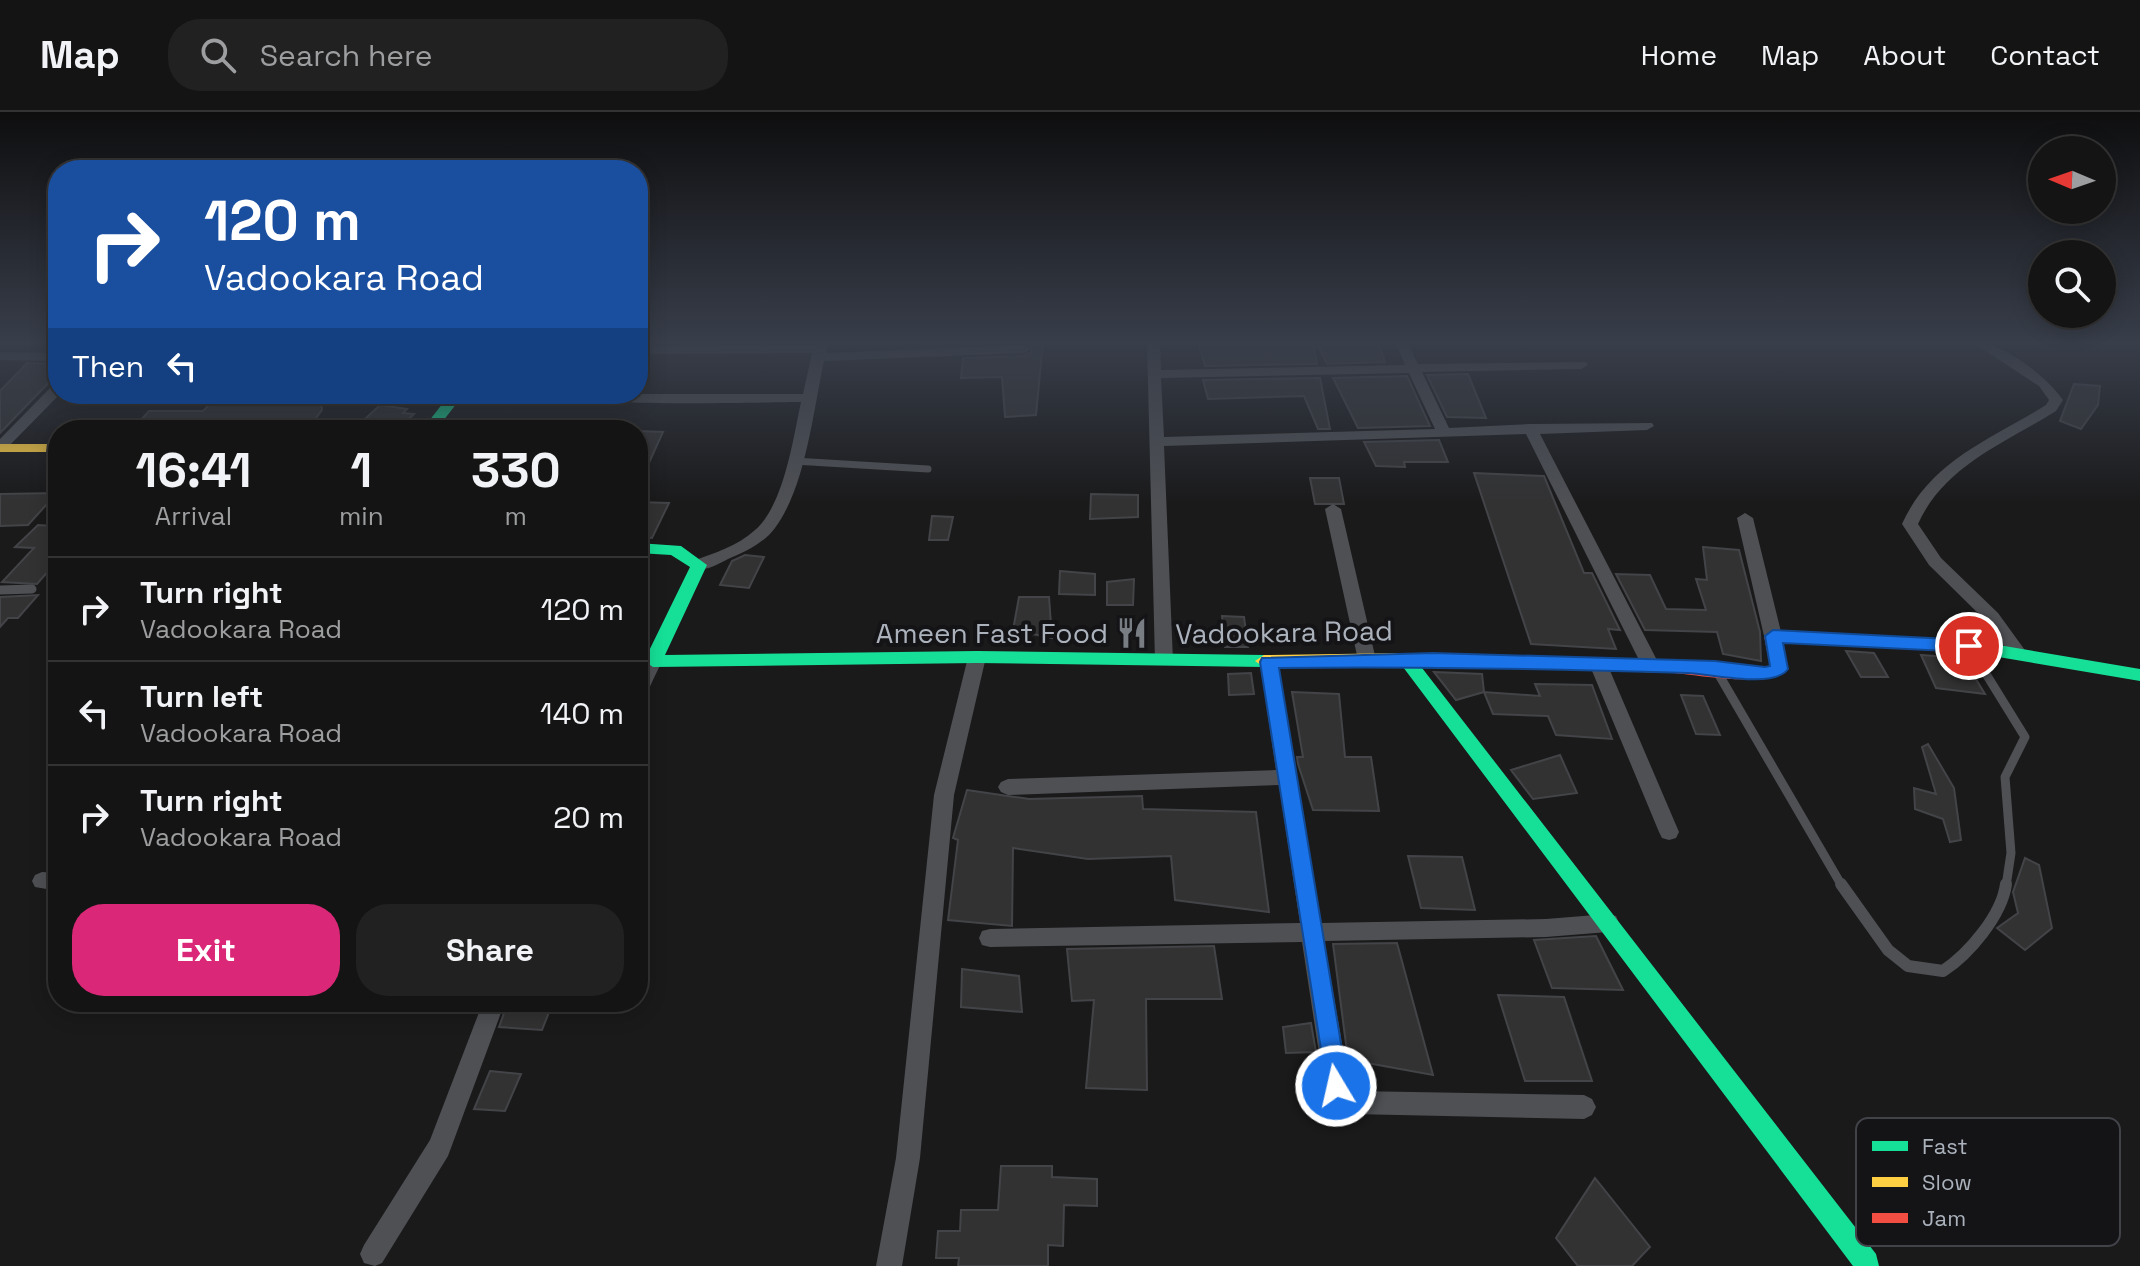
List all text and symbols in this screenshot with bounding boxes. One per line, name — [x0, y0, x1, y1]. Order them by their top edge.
search box — [168, 19, 728, 91]
text: Map — [40, 31, 120, 79]
icon: search — [196, 33, 240, 77]
text: Search here — [260, 36, 433, 75]
text: Home — [1641, 37, 1717, 73]
text: Map — [1761, 37, 1819, 73]
text: About — [1863, 37, 1946, 73]
text: Contact — [1990, 37, 2100, 73]
north arrow — [2028, 136, 2116, 224]
map controls — [2028, 136, 2116, 328]
text: 120 m — [204, 185, 361, 256]
icon: right — [72, 192, 176, 296]
button: search — [2028, 240, 2116, 328]
text: Vadookara Road — [204, 255, 484, 301]
icon: left — [160, 344, 204, 388]
text: Then — [72, 347, 144, 386]
text: 16:41 — [135, 440, 252, 501]
text: 1 — [350, 440, 372, 501]
text: 330 — [471, 440, 561, 501]
text: Arrival — [155, 499, 232, 533]
text: min — [339, 499, 384, 533]
text: m — [505, 499, 527, 533]
text: Turn right — [140, 573, 283, 612]
icon: right — [72, 587, 116, 631]
text: 120 m — [541, 590, 624, 629]
text: Vadookara Road — [140, 612, 342, 646]
street label: Vadookara Road — [1175, 612, 1393, 652]
pin — [1935, 612, 2003, 680]
place label: Ameen Fast Food — [876, 615, 1108, 651]
restaurant icon: Ameen Fast Food — [1115, 616, 1149, 650]
icon: arrive — [1947, 624, 1991, 668]
text: Turn left — [140, 677, 263, 716]
icon: left — [72, 691, 116, 735]
text: 140 m — [540, 694, 624, 733]
text: Vadookara Road — [140, 716, 342, 750]
text: Turn right — [140, 781, 283, 820]
icon: right — [72, 795, 116, 839]
text: 20 m — [553, 798, 624, 837]
text: Vadookara Road — [140, 820, 342, 854]
button: Exit — [72, 904, 340, 996]
button: Share — [356, 904, 624, 996]
position arrow — [1294, 1044, 1378, 1128]
legend — [1856, 1118, 2120, 1246]
text: Fast — [1922, 1132, 1968, 1160]
text: Slow — [1922, 1168, 1972, 1196]
text: Jam — [1922, 1204, 1966, 1232]

